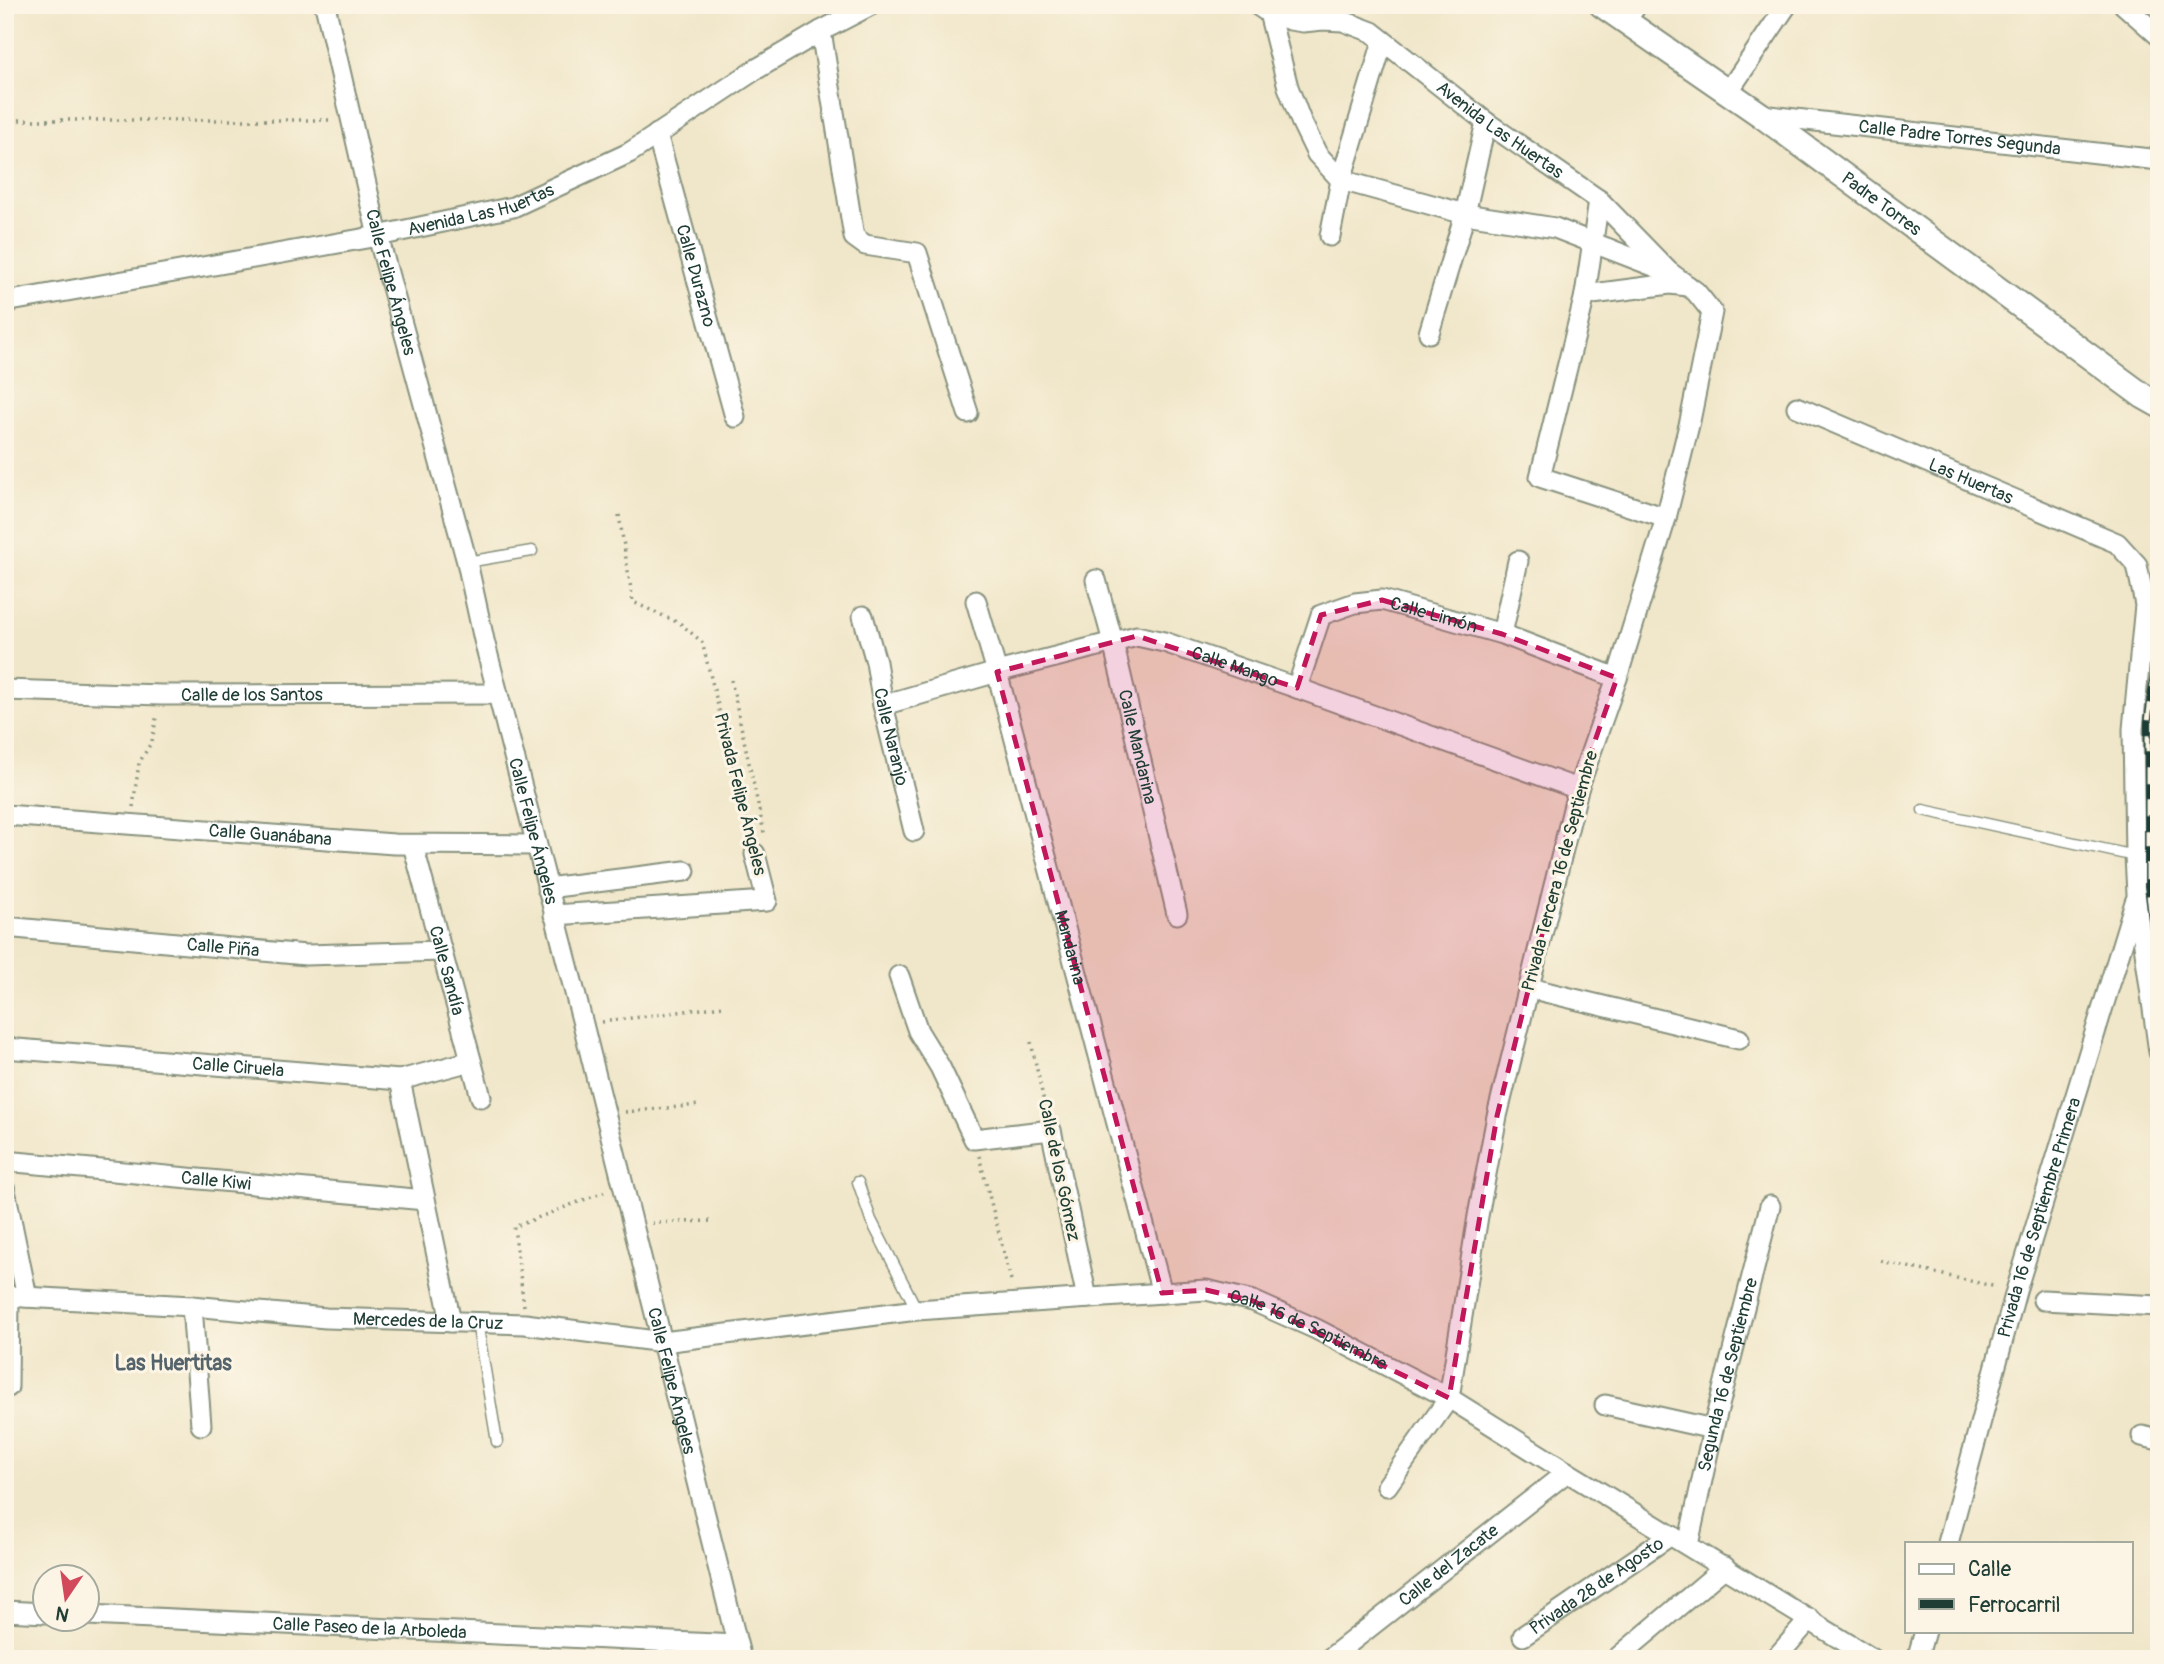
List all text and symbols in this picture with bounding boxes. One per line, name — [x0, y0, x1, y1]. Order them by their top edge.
street label: Avenida Las Huertas — [1432, 76, 1568, 184]
street label: Calle Padre Torres Segunda — [1857, 115, 2062, 160]
street label: Padre Torres — [1837, 167, 1926, 241]
street label: Avenida Las Huertas — [405, 178, 558, 241]
street label: Calle Felipe Ángeles — [361, 207, 422, 358]
street label: Calle Durazno — [671, 222, 721, 330]
street label: Las Huertas — [1925, 453, 2017, 509]
street label: Calle Limón — [1388, 591, 1480, 638]
street label: Calle Mango — [1188, 641, 1282, 692]
street label: Calle de los Santos — [181, 683, 323, 706]
street label: Calle Naranjo — [869, 686, 914, 788]
street label: Calle Mandarina — [1113, 687, 1162, 806]
street label: Privada Felipe Ángeles — [709, 710, 771, 878]
street label: Privada Tercera 16 de Septiembre — [1517, 748, 1603, 994]
street label: Calle Felipe Ángeles — [503, 755, 563, 907]
street label: Calle Guanábana — [208, 819, 333, 851]
street label: Mandarina — [1049, 908, 1091, 987]
street label: Calle Sandía — [424, 923, 470, 1018]
street label: Calle Piña — [186, 932, 260, 962]
street label: Calle Ciruela — [191, 1052, 285, 1082]
street label: Privada 16 de Septiembre Primera — [1992, 1095, 2086, 1340]
street label: Calle de los Gómez — [1033, 1097, 1085, 1243]
street label: Calle Kiwi — [180, 1166, 252, 1195]
street label: Segunda 16 de Septiembre — [1693, 1275, 1763, 1474]
street label: Calle 16 de Septiembre — [1228, 1284, 1391, 1375]
street label: Calle Felipe Ángeles — [642, 1305, 701, 1457]
street label: Mercedes de la Cruz — [353, 1307, 504, 1335]
district label: Las Huertitas — [114, 1350, 232, 1377]
street label: Calle del Zacate — [1394, 1519, 1503, 1611]
street label: Privada 28 de Agosto — [1525, 1532, 1668, 1640]
legend — [1905, 1542, 2132, 1632]
text: Calle — [1968, 1556, 2012, 1583]
north arrow — [32, 1562, 102, 1632]
text: Ferrocarril — [1968, 1592, 2060, 1619]
text: N — [53, 1600, 71, 1627]
street label: Calle Paseo de la Arboleda — [272, 1612, 467, 1644]

